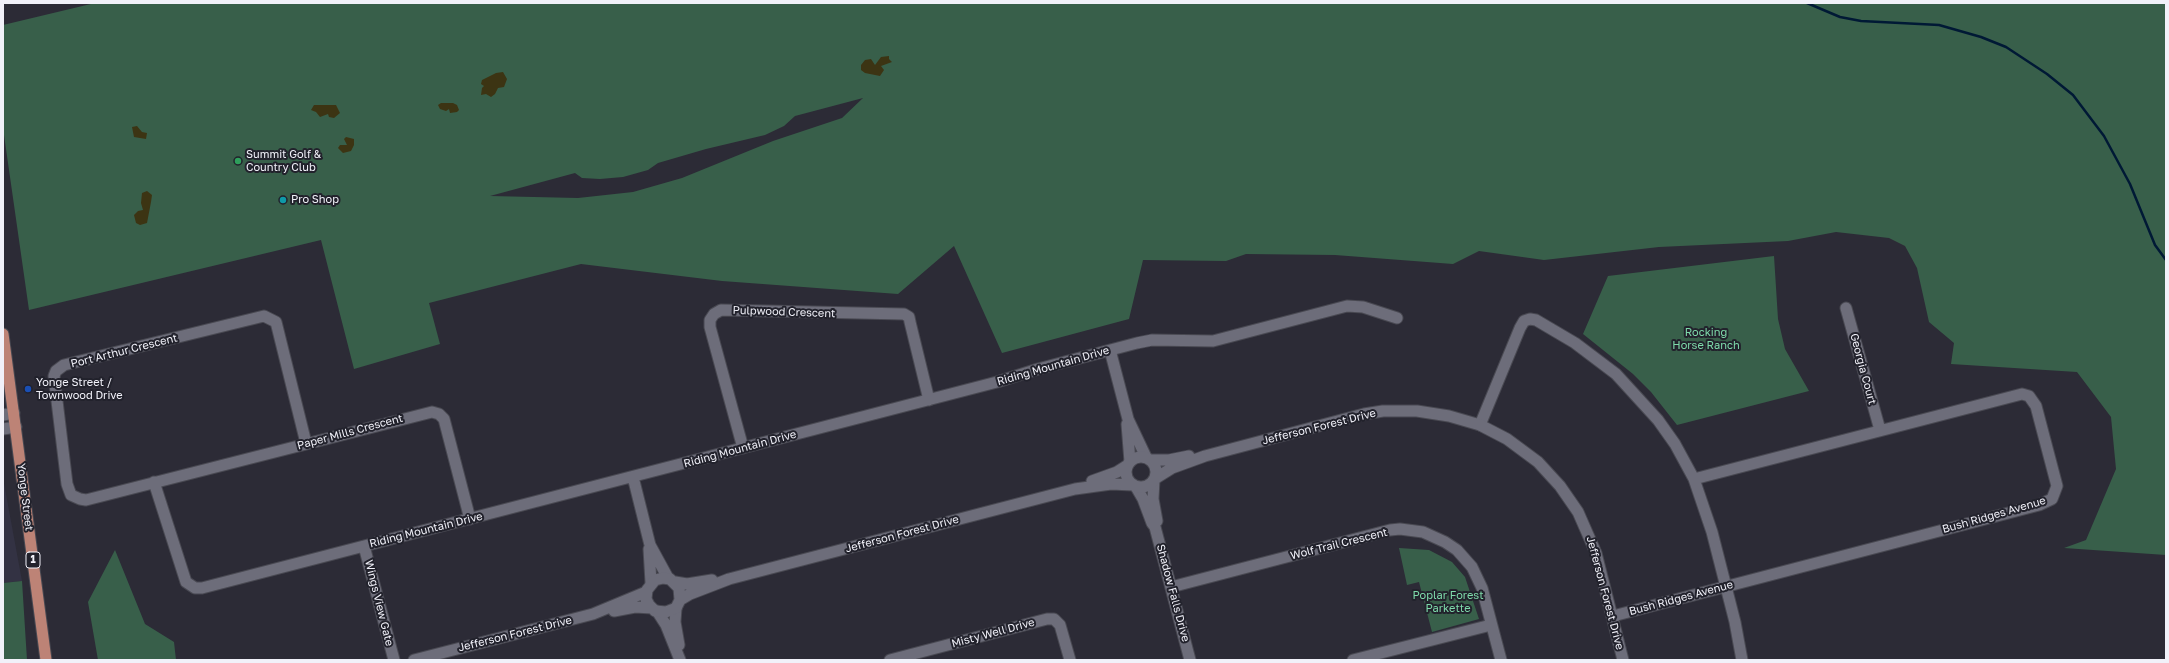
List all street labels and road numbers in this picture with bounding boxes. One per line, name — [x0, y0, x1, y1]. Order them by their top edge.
street label: Pulpwood Crescent — [732, 304, 836, 320]
street label: Port Arthur Crescent — [69, 331, 179, 371]
street label: Georgia Court — [1847, 332, 1879, 406]
street label: Riding Mountain Drive — [995, 344, 1111, 388]
street label: Jefferson Forest Drive — [1261, 406, 1377, 448]
street label: Paper Mills Crescent — [296, 412, 404, 452]
street label: Riding Mountain Drive — [682, 428, 798, 470]
street label: Yonge Street — [14, 462, 36, 532]
street label: Bush Ridges Avenue — [1941, 494, 2047, 536]
street label: Riding Mountain Drive — [368, 510, 484, 550]
street label: Jefferson Forest Drive — [844, 513, 960, 555]
street label: Wolf Trail Crescent — [1289, 526, 1389, 562]
street label: Jefferson Forest Drive — [1584, 535, 1626, 651]
street label: Shadow Falls Drive — [1154, 543, 1192, 643]
road number: 1 — [26, 552, 40, 568]
street label: Wings View Gate — [362, 558, 396, 648]
street label: Bush Ridges Avenue — [1628, 578, 1734, 618]
street label: Jefferson Forest Drive — [457, 613, 573, 655]
street label: Misty Well Drive — [950, 616, 1036, 650]

